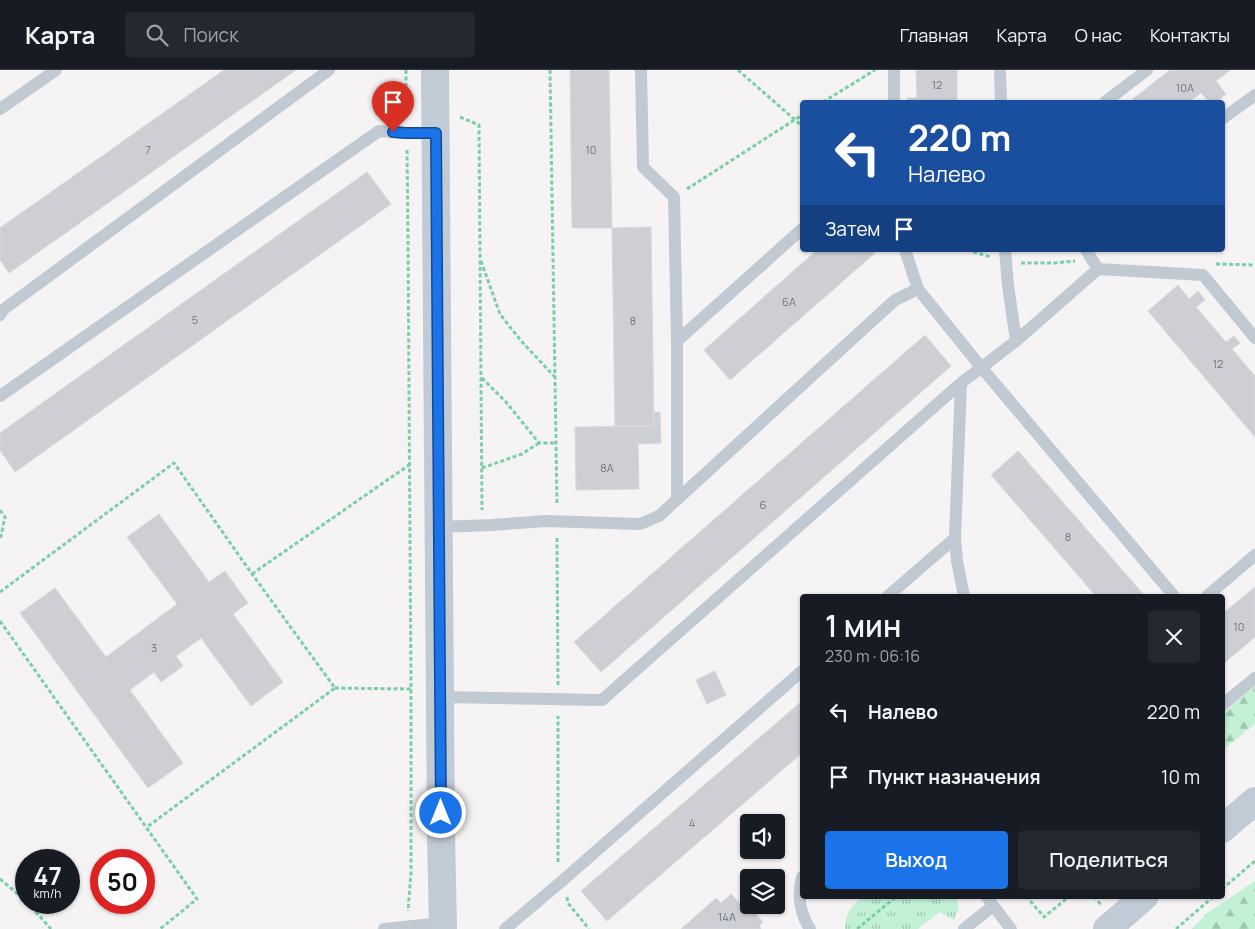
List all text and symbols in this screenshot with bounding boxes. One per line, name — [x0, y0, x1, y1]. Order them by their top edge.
search box — [125, 12, 475, 57]
text: Карта — [25, 18, 95, 51]
icon: search — [143, 21, 171, 49]
text: Поиск — [183, 22, 239, 48]
text: Главная — [900, 23, 969, 47]
text: Карта — [997, 23, 1047, 47]
text: О нас — [1075, 23, 1122, 47]
text: Контакты — [1150, 23, 1230, 47]
house number: 12 — [932, 77, 942, 92]
house number: 10А — [1176, 80, 1194, 95]
pin — [372, 81, 414, 132]
icon: arrive — [379, 88, 407, 116]
text: 220 m — [908, 114, 1011, 162]
icon: left — [825, 120, 890, 185]
house number: 7 — [145, 142, 151, 157]
house number: 10 — [585, 142, 597, 157]
text: Налево — [908, 159, 986, 189]
icon: arrive — [890, 215, 918, 243]
text: Затем — [825, 216, 880, 242]
house number: 6А — [782, 294, 796, 309]
house number: 5 — [192, 312, 198, 327]
house number: 8 — [630, 313, 636, 328]
house number: 12 — [1213, 356, 1223, 371]
house number: 8А — [600, 460, 614, 475]
house number: 6 — [760, 497, 767, 512]
house number: 8 — [1065, 529, 1071, 544]
text: 1 мин — [825, 605, 901, 646]
button: close — [1148, 611, 1200, 663]
house number: 10 — [1233, 619, 1245, 634]
house number: 3 — [151, 640, 157, 655]
text: 230 m · 06:16 — [825, 645, 920, 667]
icon: left — [825, 698, 853, 726]
text: Налево — [868, 699, 938, 725]
text: 220 m — [1147, 699, 1200, 725]
icon: arrive — [825, 763, 853, 791]
text: Пункт назначения — [868, 764, 1041, 790]
text: 10 m — [1161, 764, 1200, 790]
position arrow — [414, 786, 466, 838]
map controls — [740, 814, 785, 914]
button: sound — [740, 814, 785, 859]
house number: 4 — [689, 815, 695, 830]
button: Выход — [825, 831, 1008, 889]
button: Поделиться — [1018, 831, 1200, 889]
speed limit sign: 50 — [90, 849, 155, 914]
text: 47 — [33, 858, 62, 893]
button: layers — [740, 869, 785, 914]
text: km/h — [34, 885, 61, 902]
house number: 14А — [718, 909, 736, 924]

